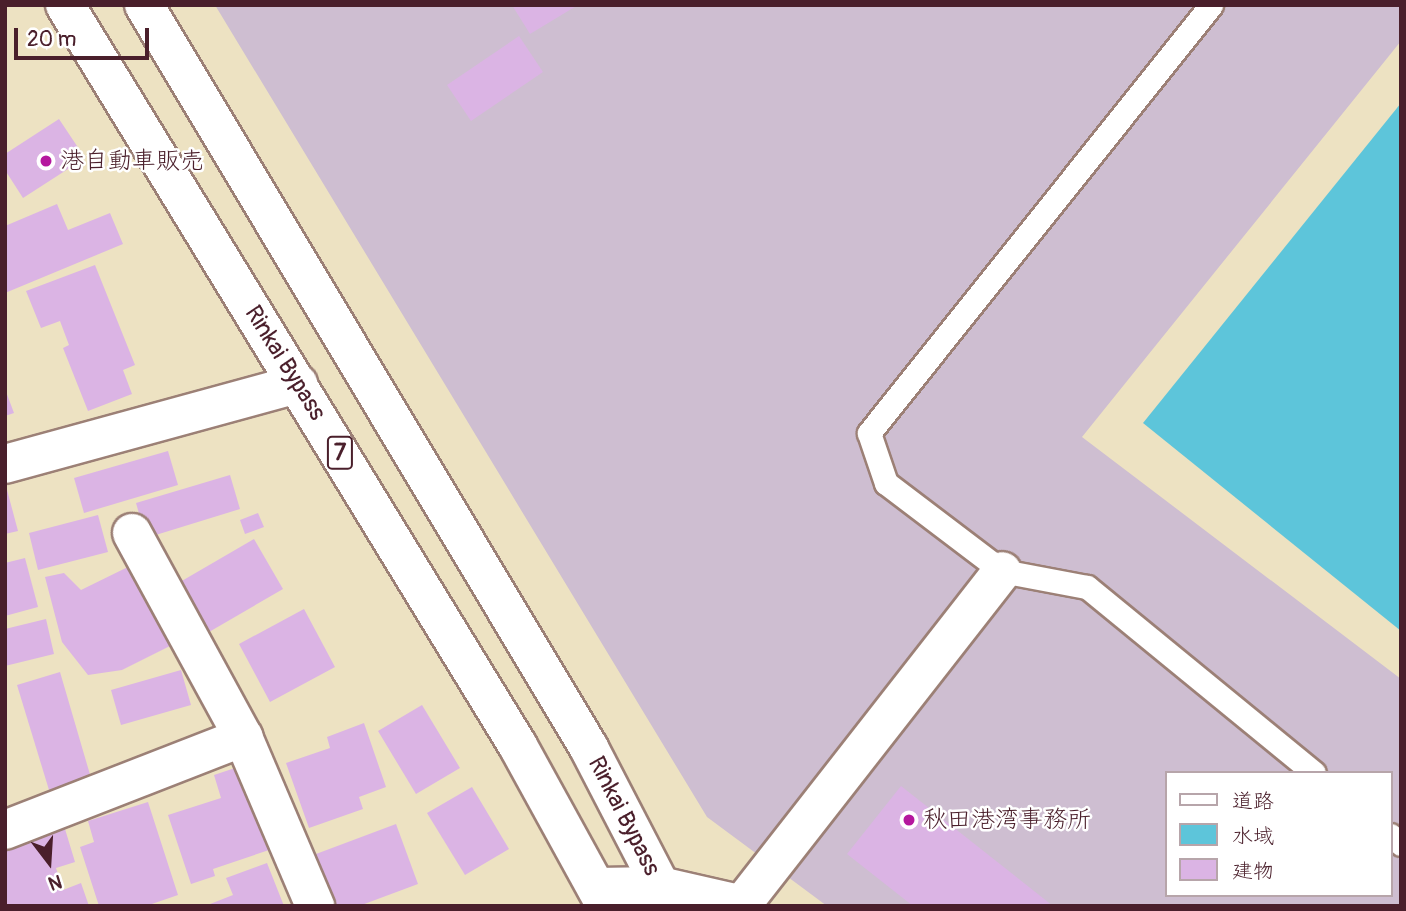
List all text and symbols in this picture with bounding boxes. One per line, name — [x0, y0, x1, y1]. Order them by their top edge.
scale bar — [18, 14, 152, 58]
text: 20 m — [27, 26, 76, 53]
place label: 港自動車販売 — [60, 147, 204, 175]
marker: 港自動車販売 — [38, 153, 54, 169]
street label: Rinkai Bypass — [238, 300, 332, 426]
road number: 7 — [326, 433, 354, 472]
street label: Rinkai Bypass — [582, 752, 666, 880]
legend — [1164, 771, 1392, 897]
text: 道路 — [1232, 788, 1274, 815]
place label: 秋田港湾事務所 — [923, 806, 1091, 834]
marker: 秋田港湾事務所 — [901, 812, 917, 828]
text: 水域 — [1232, 823, 1274, 850]
north arrow — [14, 827, 84, 897]
text: 建物 — [1232, 858, 1274, 885]
text: N — [45, 869, 65, 895]

